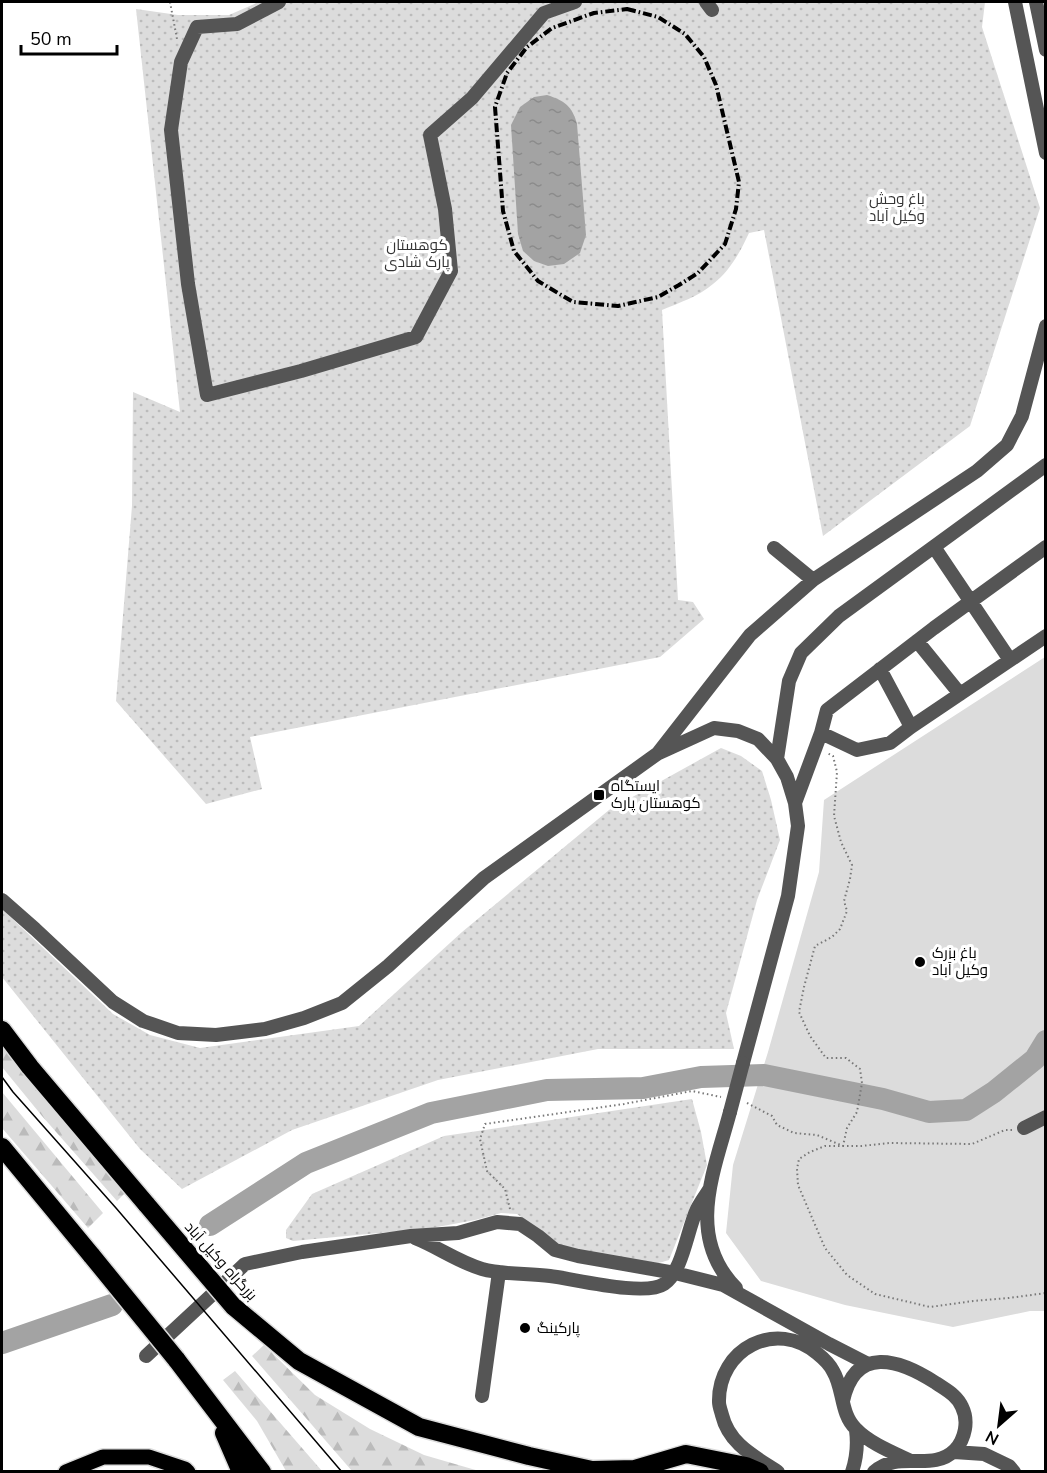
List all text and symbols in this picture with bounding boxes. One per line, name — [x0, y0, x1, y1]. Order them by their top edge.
scale bar — [21, 18, 117, 56]
text: 50 m — [30, 27, 72, 51]
park label: باغ وحش وکیل آباد — [869, 189, 925, 226]
park label: کوهستان پارک شادی — [384, 235, 450, 272]
place label: ایستگاه کوهستان پارک — [611, 776, 701, 813]
marker: ایستگاه کوهستان پارک — [592, 788, 606, 802]
place label: باغ بزرک وکیل آباد — [932, 943, 988, 980]
marker: باغ بزرک وکیل آباد — [913, 955, 927, 969]
street label: بزرگراه وکیل آباد — [180, 1217, 262, 1305]
place label: پارکینگ — [537, 1318, 580, 1338]
marker: پارکینگ — [518, 1321, 532, 1335]
north arrow — [969, 1395, 1029, 1455]
text: N — [982, 1425, 1003, 1450]

